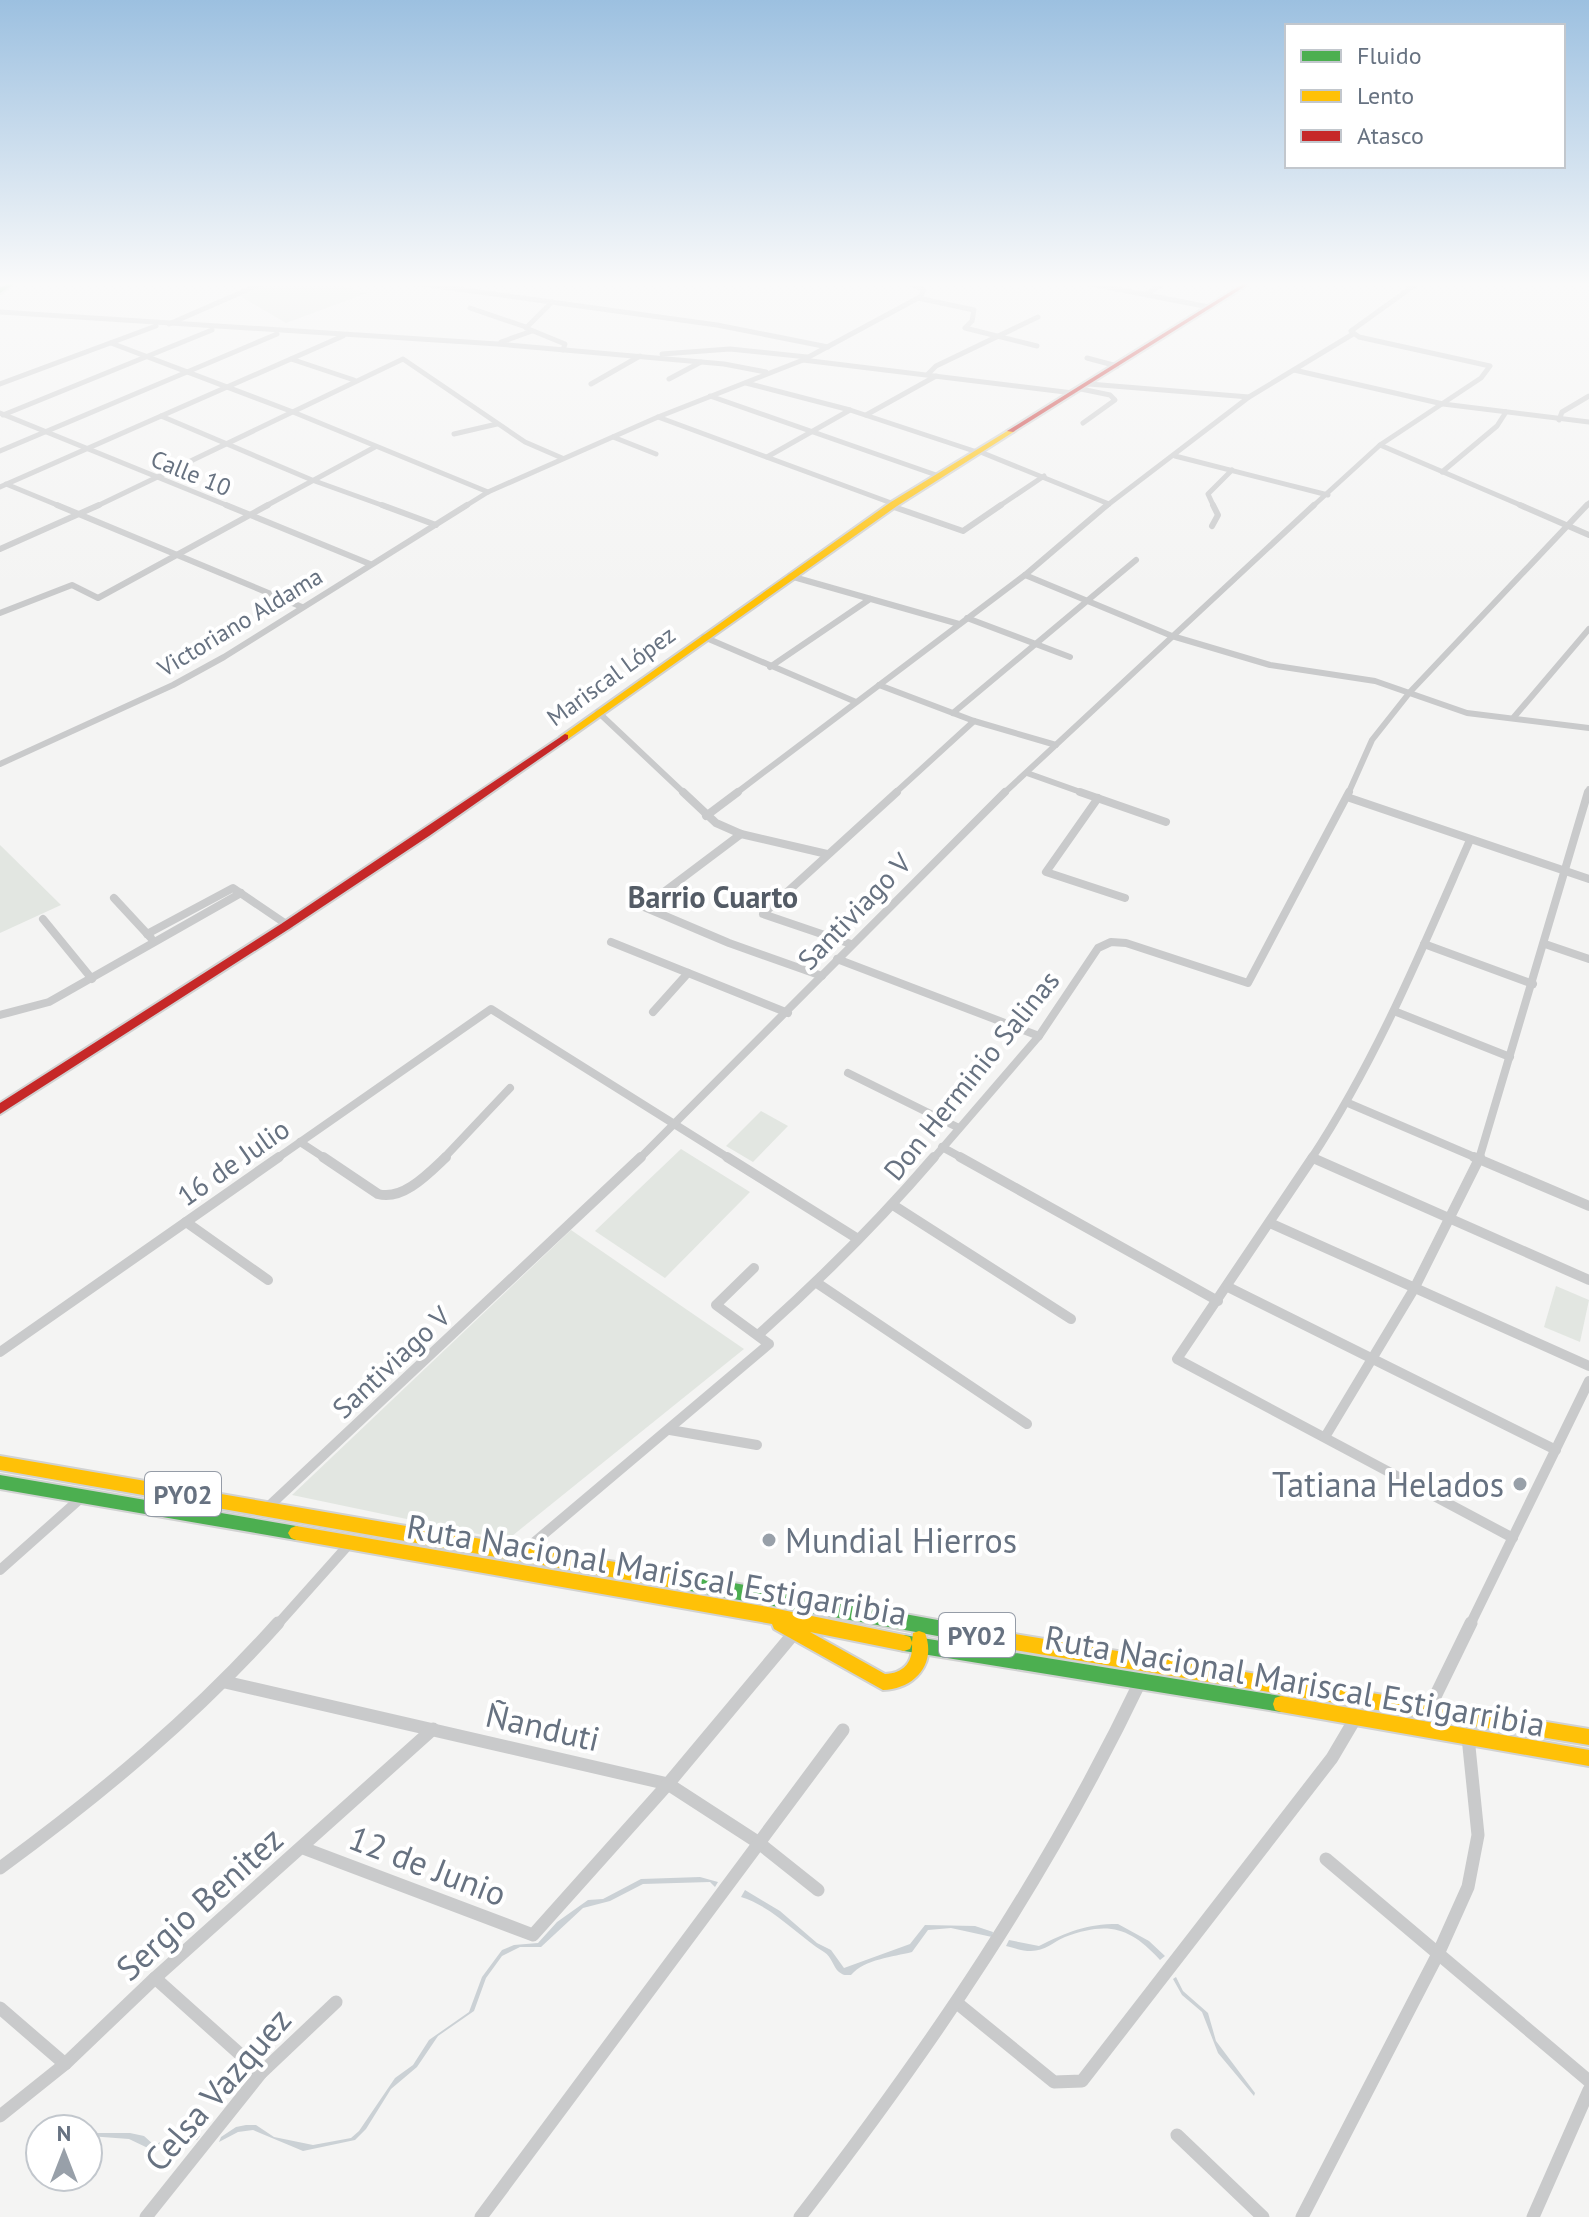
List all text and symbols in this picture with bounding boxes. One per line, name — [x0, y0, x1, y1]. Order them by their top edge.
legend — [1285, 24, 1565, 168]
text: Fluido — [1357, 40, 1422, 71]
text: Lento — [1357, 80, 1414, 111]
text: Atasco — [1357, 120, 1424, 151]
street label: Calle 10 — [146, 443, 236, 503]
street label: Victoriano Aldama — [151, 561, 328, 684]
street label: Mariscal López — [541, 619, 681, 733]
street label: Santiviago V — [789, 845, 919, 977]
district label: Barrio Cuarto — [628, 877, 798, 916]
street label: Don Herminio Salinas — [875, 962, 1067, 1188]
street label: 16 de Julio — [170, 1110, 296, 1214]
street label: Santiviago V — [324, 1298, 458, 1426]
place label: Tatiana Helados — [1272, 1462, 1504, 1506]
road number: PY02 — [145, 1472, 221, 1516]
marker: Tatiana Helados — [1511, 1475, 1529, 1493]
street label: Ruta Nacional Mariscal Estigarribia — [403, 1503, 911, 1635]
place label: Mundial Hierros — [785, 1518, 1017, 1562]
marker: Mundial Hierros — [760, 1531, 778, 1549]
road number: PY02 — [939, 1613, 1015, 1657]
street label: Ruta Nacional Mariscal Estigarribia — [1041, 1614, 1549, 1746]
street label: Ñanduti — [482, 1692, 604, 1760]
street label: 12 de Junio — [343, 1815, 513, 1915]
street label: Sergio Benitez — [106, 1817, 292, 1989]
street label: Celsa Vazquez — [134, 1998, 300, 2180]
north arrow — [24, 2113, 104, 2193]
text: N — [57, 2119, 71, 2147]

